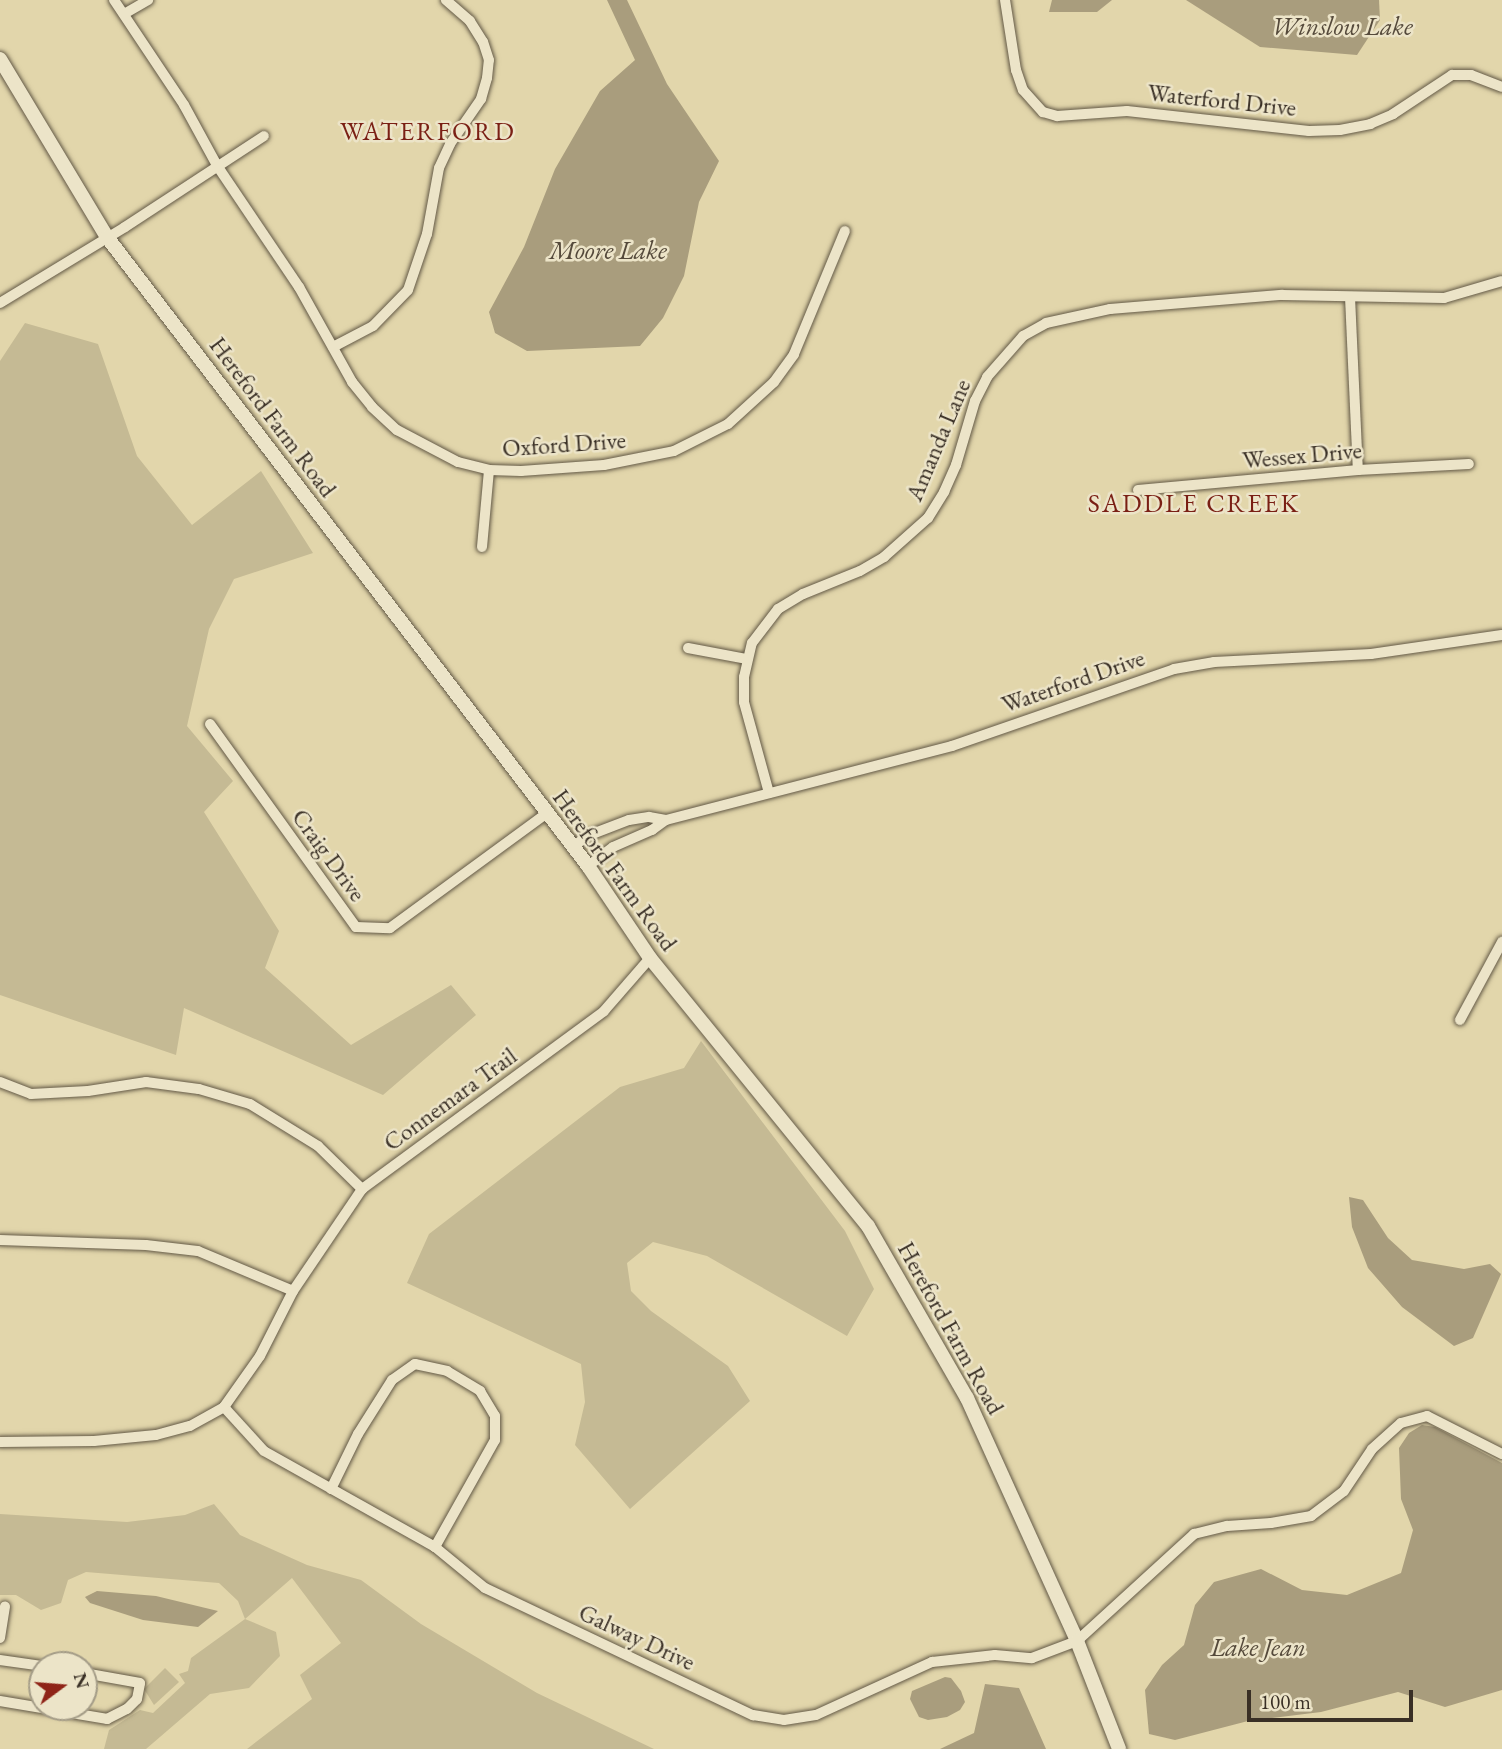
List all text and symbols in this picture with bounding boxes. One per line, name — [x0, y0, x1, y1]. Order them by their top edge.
water label: Winslow Lake — [1271, 11, 1413, 43]
street label: Waterford Drive — [1146, 78, 1298, 122]
district label: WATERFORD — [341, 116, 515, 148]
water label: Moore Lake — [549, 235, 667, 267]
street label: Hereford Farm Road — [203, 331, 343, 503]
street label: Amanda Lane — [899, 375, 977, 505]
street label: Oxford Drive — [501, 425, 627, 463]
street label: Wessex Drive — [1241, 435, 1363, 475]
district label: SADDLE CREEK — [1089, 488, 1299, 520]
street label: Waterford Drive — [998, 643, 1148, 719]
street label: Hereford Farm Road — [547, 784, 683, 956]
street label: Craig Drive — [286, 803, 372, 907]
street label: Connemara Trail — [378, 1041, 522, 1157]
street label: Hereford Farm Road — [892, 1237, 1010, 1419]
street label: Galway Drive — [574, 1598, 700, 1676]
water label: Lake Jean — [1210, 1632, 1306, 1664]
north arrow — [28, 1651, 98, 1721]
text: N — [68, 1670, 96, 1691]
scale bar — [1250, 1676, 1416, 1720]
text: 100 m — [1260, 1688, 1311, 1715]

